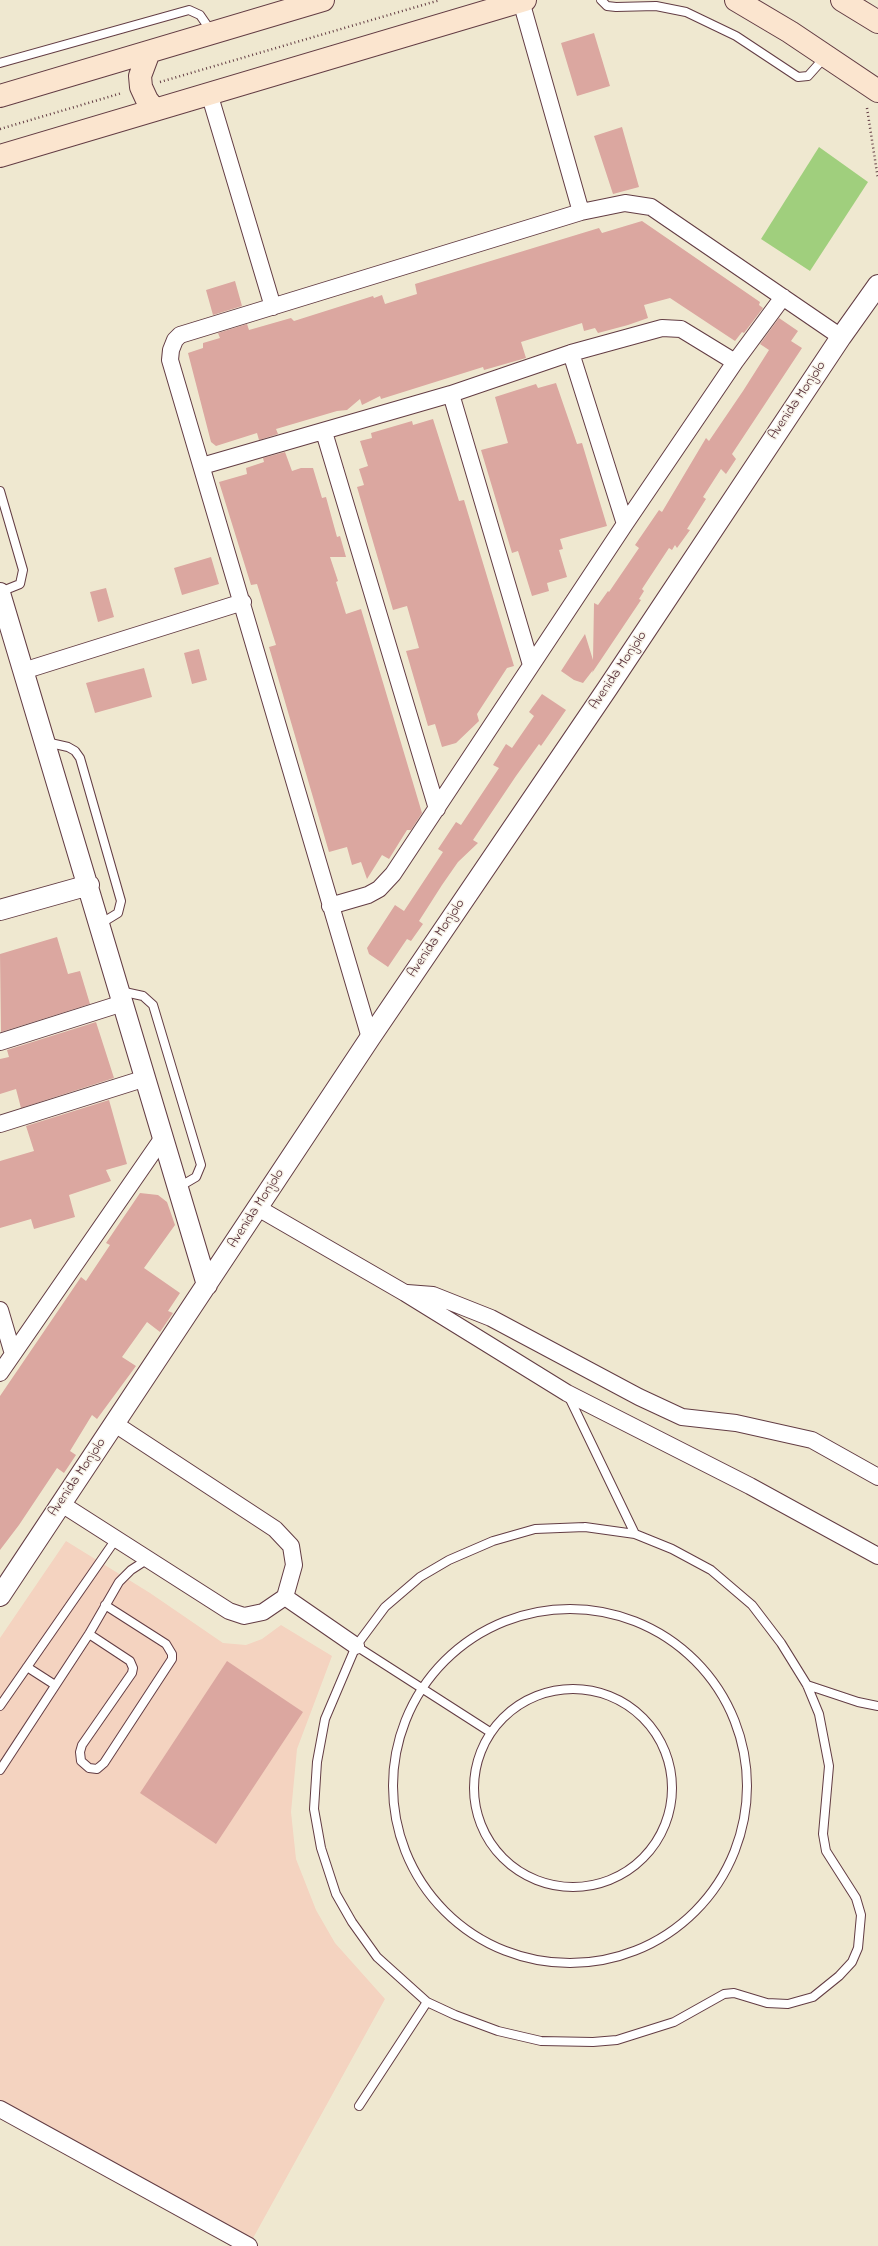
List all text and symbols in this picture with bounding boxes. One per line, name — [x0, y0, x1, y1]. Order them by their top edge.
street label: Avenida Monjolo — [766, 359, 830, 443]
street label: Avenida Monjolo — [587, 629, 651, 713]
street label: Avenida Monjolo — [405, 897, 469, 981]
street label: Avenida Monjolo — [225, 1166, 289, 1252]
street label: Avenida Monjolo — [46, 1436, 110, 1520]

